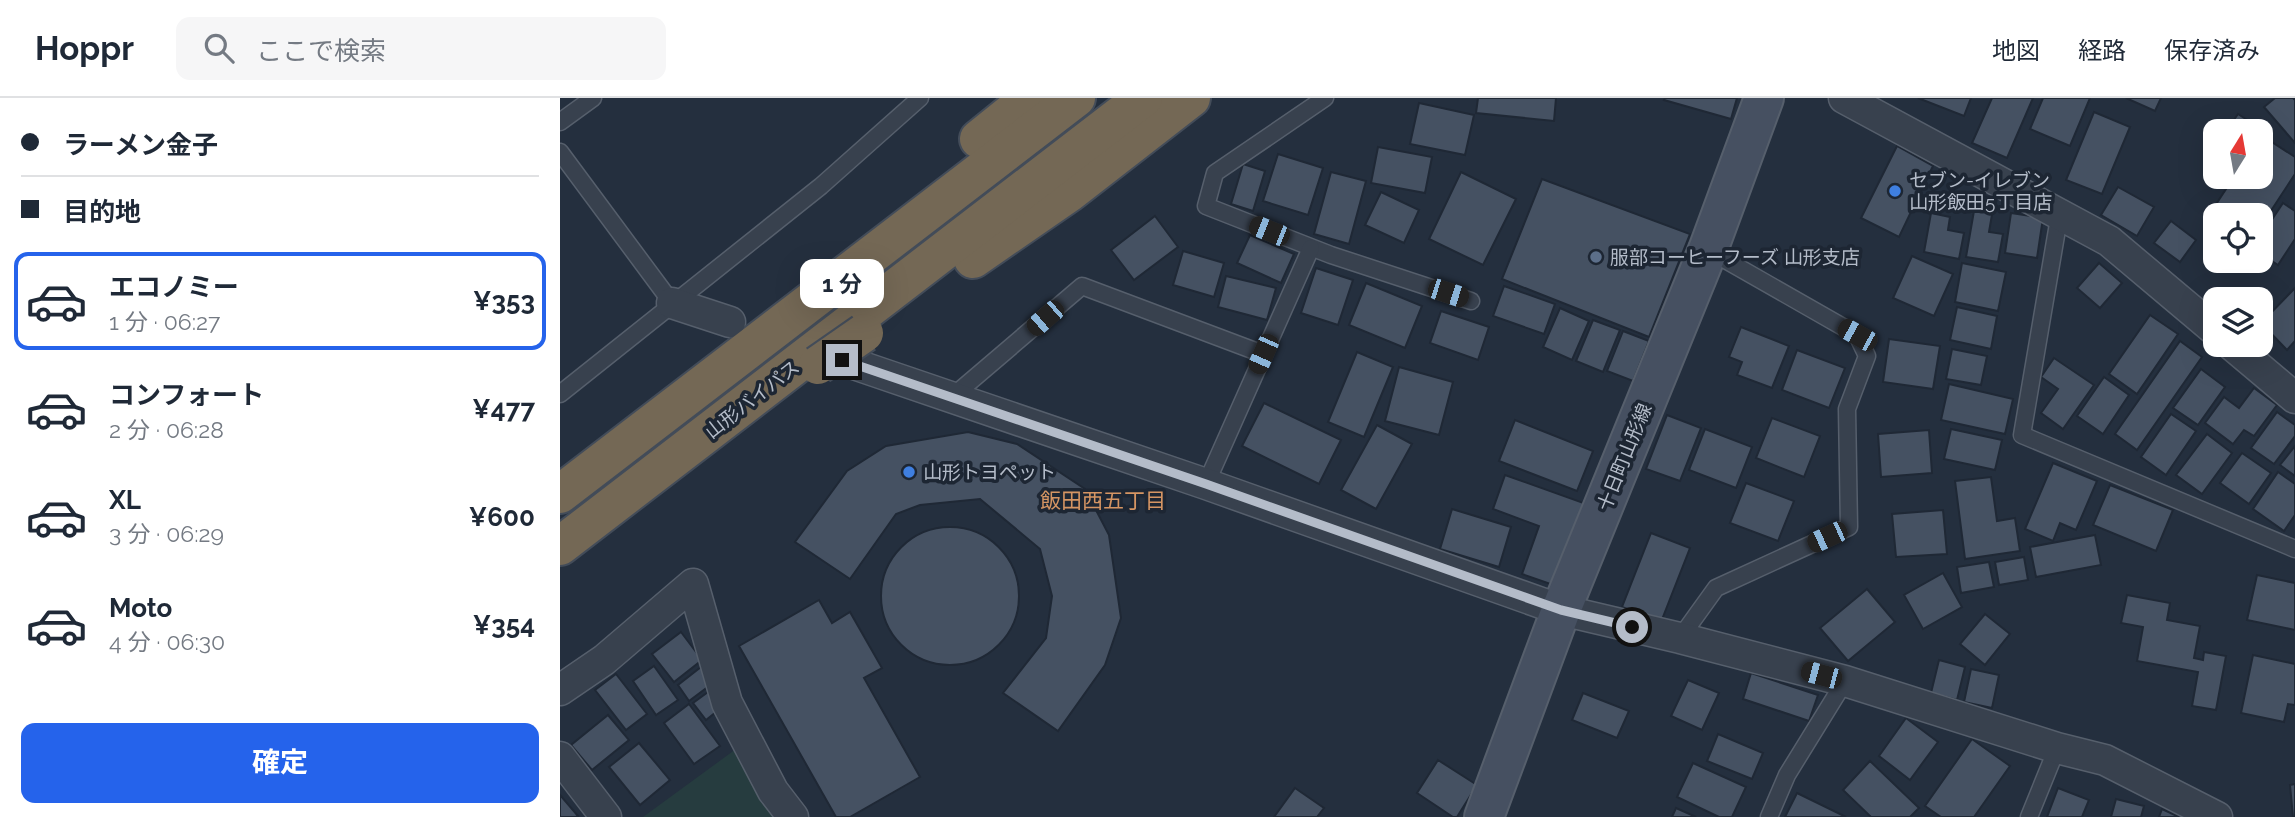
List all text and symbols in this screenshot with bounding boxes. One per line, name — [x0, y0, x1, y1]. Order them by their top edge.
search box — [176, 17, 666, 80]
text: Hoppr — [35, 29, 134, 68]
icon: search — [200, 29, 238, 67]
text: ここで検索 — [256, 36, 386, 66]
text: 地図 — [1992, 36, 2040, 65]
text: 経路 — [2078, 36, 2126, 65]
text: 保存済み — [2164, 36, 2260, 65]
north arrow — [2203, 119, 2273, 189]
map controls — [2203, 119, 2273, 357]
text: ラーメン金子 — [63, 130, 218, 160]
place label: セブン-イレブン 山形飯田5丁目店 — [1909, 169, 2052, 213]
marker: セブン-イレブン 山形飯田5丁目店 — [1887, 183, 1903, 199]
text: 目的地 — [63, 197, 141, 227]
button: locate — [2203, 203, 2273, 273]
car — [1246, 213, 1293, 249]
place label: 服部コーヒーフーズ 山形支店 — [1610, 246, 1860, 268]
marker: 服部コーヒーフーズ 山形支店 — [1588, 249, 1604, 265]
callout: 1 分 — [800, 258, 884, 308]
icon: car — [25, 270, 88, 333]
text: 1 分 — [822, 270, 862, 297]
text: エコノミー — [109, 272, 239, 302]
car — [1425, 277, 1472, 309]
text: ¥353 — [473, 286, 535, 316]
button: layers — [2203, 287, 2273, 357]
car — [1023, 296, 1068, 340]
text: 1 分 · 06:27 — [109, 308, 220, 335]
car — [1834, 316, 1881, 354]
car — [1245, 331, 1282, 377]
route end — [826, 344, 858, 376]
street label: 山形バイパス — [700, 355, 804, 443]
icon: car — [25, 378, 88, 441]
text: コンフォート — [109, 380, 264, 410]
text: ¥477 — [472, 394, 535, 424]
street label: 十日町山形線 — [1592, 400, 1656, 514]
text: 2 分 · 06:28 — [109, 416, 224, 443]
place label: 山形トヨペット — [923, 461, 1056, 483]
marker: 山形トヨペット — [901, 464, 917, 480]
text: XL — [109, 485, 141, 515]
icon: car — [25, 486, 88, 549]
district label: 飯田西五丁目 — [1040, 488, 1166, 513]
text: ¥600 — [469, 502, 535, 532]
car — [1804, 519, 1851, 555]
text: 3 分 · 06:29 — [109, 520, 224, 547]
text: Moto — [109, 593, 172, 623]
icon: car — [25, 594, 88, 657]
text: ¥354 — [473, 610, 535, 640]
route start — [1616, 611, 1648, 643]
text: 4 分 · 06:30 — [109, 628, 225, 655]
car — [1798, 659, 1845, 691]
button: 確定 — [21, 723, 539, 803]

